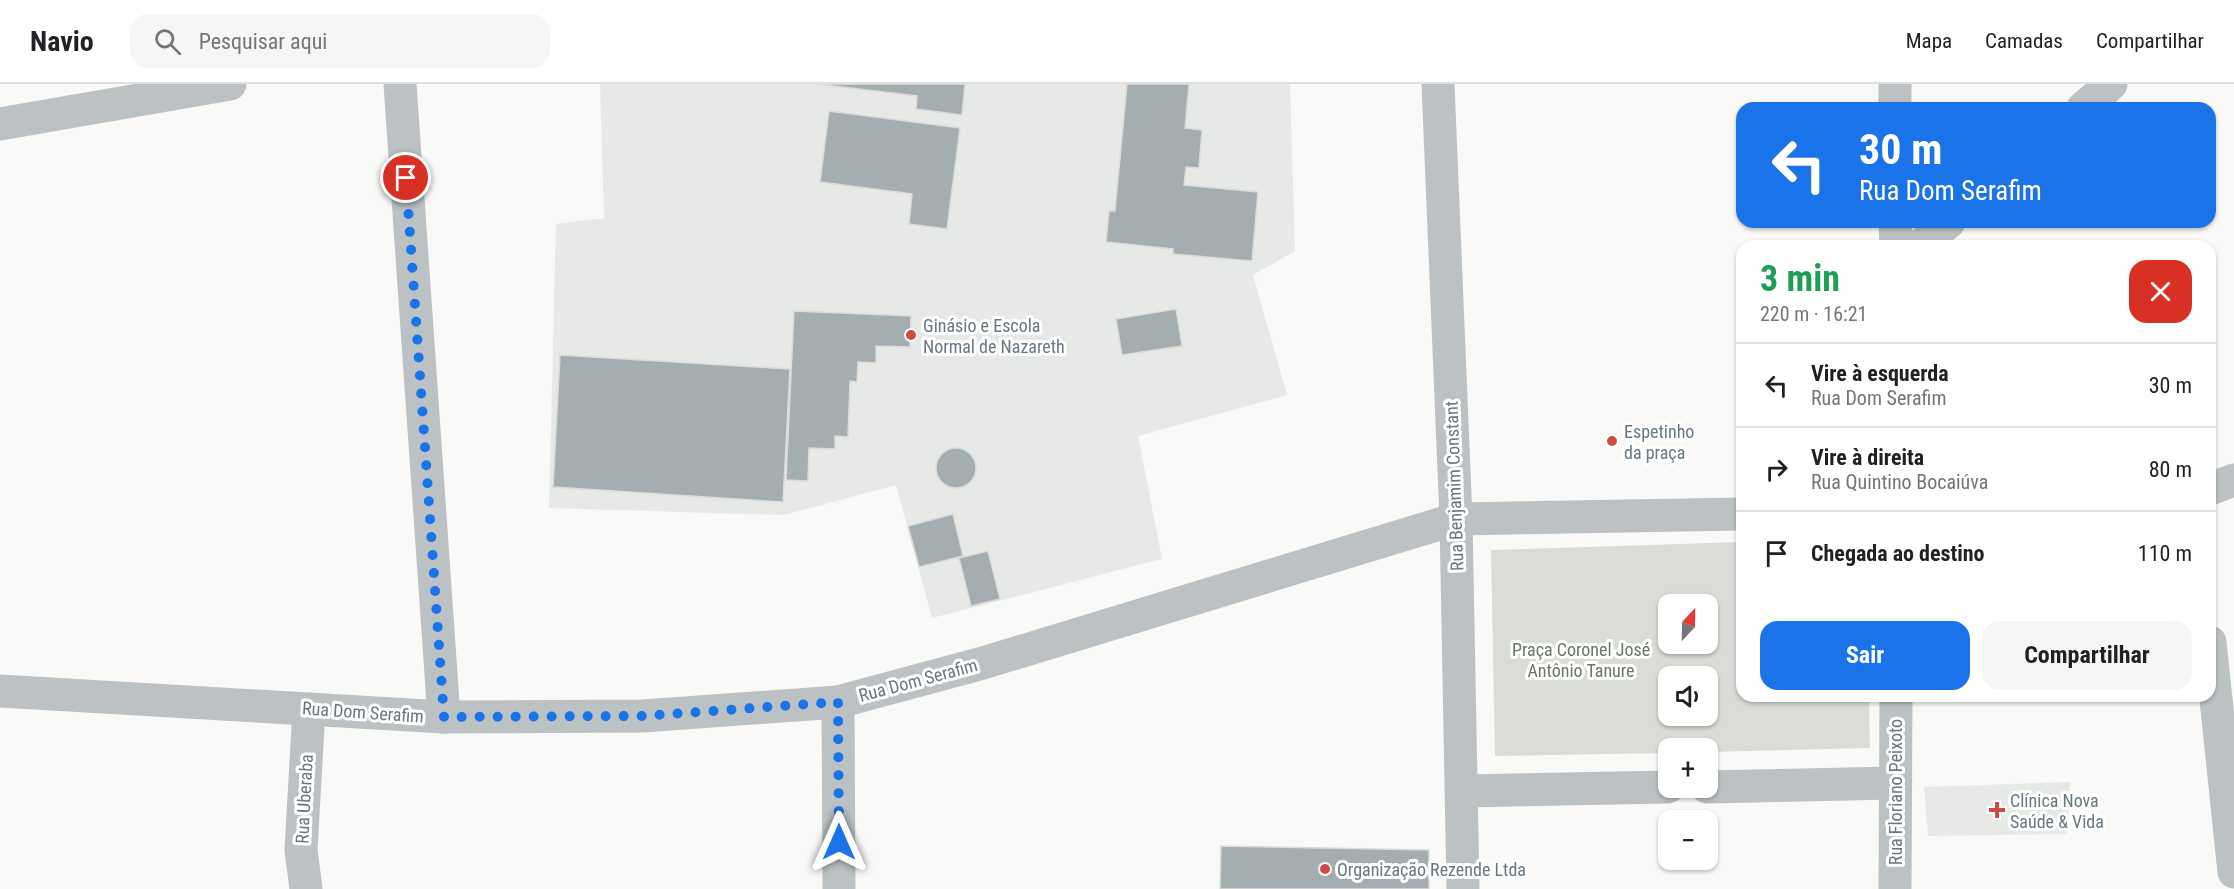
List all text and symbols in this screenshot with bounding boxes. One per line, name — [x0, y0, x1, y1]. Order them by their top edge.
search box — [130, 14, 550, 68]
text: Navio — [30, 25, 94, 58]
icon: search — [151, 25, 184, 58]
text: Pesquisar aqui — [199, 29, 327, 54]
text: Mapa — [1906, 29, 1952, 53]
text: Camadas — [1985, 29, 2063, 53]
text: Compartilhar — [2096, 29, 2204, 53]
text: 30 m — [1859, 125, 1942, 174]
icon: left — [1760, 126, 1838, 204]
pin — [380, 152, 431, 203]
icon: arrive — [389, 161, 422, 194]
text: Rua Dom Serafim — [1859, 175, 2042, 207]
text: 3 min — [1760, 258, 1840, 300]
button: close — [2129, 260, 2192, 323]
text: 220 m · 16:21 — [1760, 302, 1867, 326]
place label: Ginásio e Escola Normal de Nazareth — [923, 315, 1065, 357]
marker: Ginásio e Escola Normal de Nazareth — [904, 328, 918, 342]
text: Vire à esquerda — [1811, 361, 1949, 386]
icon: left — [1760, 369, 1793, 402]
text: 30 m — [2149, 373, 2192, 398]
text: Rua Dom Serafim — [1811, 386, 1946, 410]
street label: Rua Benjamim Constant — [1441, 401, 1467, 571]
place label: Espetinho da praça — [1624, 421, 1694, 463]
marker: Espetinho da praça — [1605, 434, 1619, 448]
text: Vire à direita — [1811, 445, 1924, 470]
icon: right — [1760, 453, 1793, 486]
text: 80 m — [2149, 457, 2192, 482]
text: Rua Quintino Bocaiúva — [1811, 470, 1988, 494]
icon: arrive — [1760, 537, 1793, 570]
text: Chegada ao destino — [1811, 541, 1985, 566]
text: 110 m — [2138, 541, 2192, 566]
north arrow — [1658, 594, 1718, 654]
map controls — [1658, 594, 1718, 870]
button: Sair — [1760, 621, 1970, 690]
button: Compartilhar — [1982, 621, 2192, 690]
park label: Praça Coronel José Antônio Tanure — [1512, 639, 1650, 681]
street label: Rua Dom Serafim — [856, 654, 980, 706]
button: sound — [1658, 666, 1718, 726]
street label: Rua Dom Serafim — [301, 697, 425, 727]
street label: Rua Floriano Peixoto — [1885, 719, 1906, 865]
button: + — [1658, 738, 1718, 798]
street label: Rua Uberaba — [291, 754, 317, 844]
place label: Clínica Nova Saúde & Vida — [2010, 790, 2104, 832]
marker: Clínica Nova Saúde & Vida — [1988, 801, 2006, 819]
position arrow — [807, 810, 871, 874]
button: − — [1658, 810, 1718, 870]
place label: Organização Rezende Ltda — [1337, 859, 1526, 880]
marker: Organização Rezende Ltda — [1318, 862, 1332, 876]

